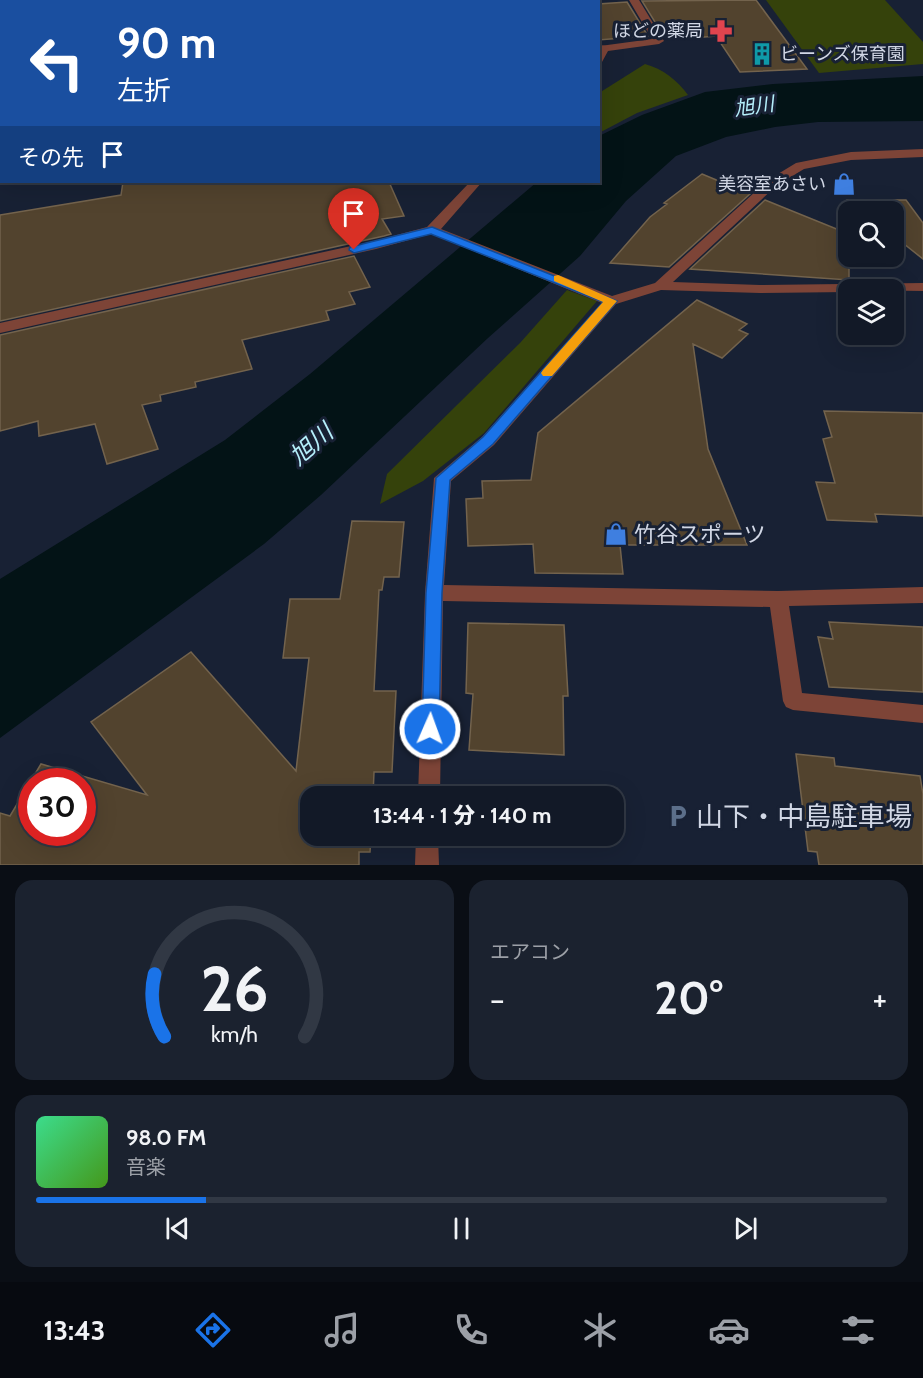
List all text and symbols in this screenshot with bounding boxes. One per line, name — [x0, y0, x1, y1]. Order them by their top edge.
text: 90 m — [117, 17, 216, 69]
pharmacy icon: ほどの薬局 — [708, 18, 734, 44]
place label: ほどの薬局 — [613, 20, 703, 42]
icon: left — [18, 24, 96, 102]
building icon: ビーンズ保育園 — [749, 41, 775, 67]
place label: ビーンズ保育園 — [780, 43, 905, 65]
text: 左折 — [117, 74, 171, 107]
water label: 旭川 — [733, 91, 777, 121]
icon: arrive — [96, 138, 129, 171]
text: その先 — [18, 144, 84, 171]
shop icon: 美容室あさい — [831, 171, 857, 197]
place label: 美容室あさい — [718, 173, 826, 195]
pin — [328, 188, 379, 250]
icon: arrive — [337, 197, 370, 230]
map controls — [838, 201, 904, 345]
button: search — [838, 201, 904, 267]
button: layers — [838, 279, 904, 345]
water label: 旭川 — [283, 415, 341, 471]
shop icon: 竹谷スポーツ — [603, 521, 629, 547]
place label: 竹谷スポーツ — [634, 521, 766, 548]
position arrow — [398, 697, 462, 761]
speed limit sign: 30 — [18, 768, 96, 846]
place label: 山下・中島駐車場 — [696, 800, 912, 833]
text: 13:44 · 1 分 · 140 m — [373, 802, 551, 829]
parking icon: 山下・中島駐車場 — [665, 803, 691, 829]
text: エアコン — [490, 940, 570, 964]
text: 26 — [200, 951, 269, 1027]
text: 20° — [654, 971, 723, 1025]
text: − — [490, 979, 505, 1019]
text: + — [872, 979, 887, 1019]
text: km/h — [211, 1021, 258, 1047]
text: 98.0 FM — [126, 1124, 206, 1151]
text: 音楽 — [126, 1155, 166, 1179]
icon: previous — [161, 1212, 194, 1245]
icon: pause — [445, 1212, 478, 1245]
icon: next — [729, 1212, 762, 1245]
icon: directions — [192, 1309, 234, 1351]
icon: music — [321, 1309, 363, 1351]
icon: phone — [450, 1309, 492, 1351]
icon: climate — [579, 1309, 621, 1351]
icon: car — [708, 1309, 750, 1351]
icon: filters — [837, 1309, 879, 1351]
text: 13:43 — [44, 1314, 105, 1347]

